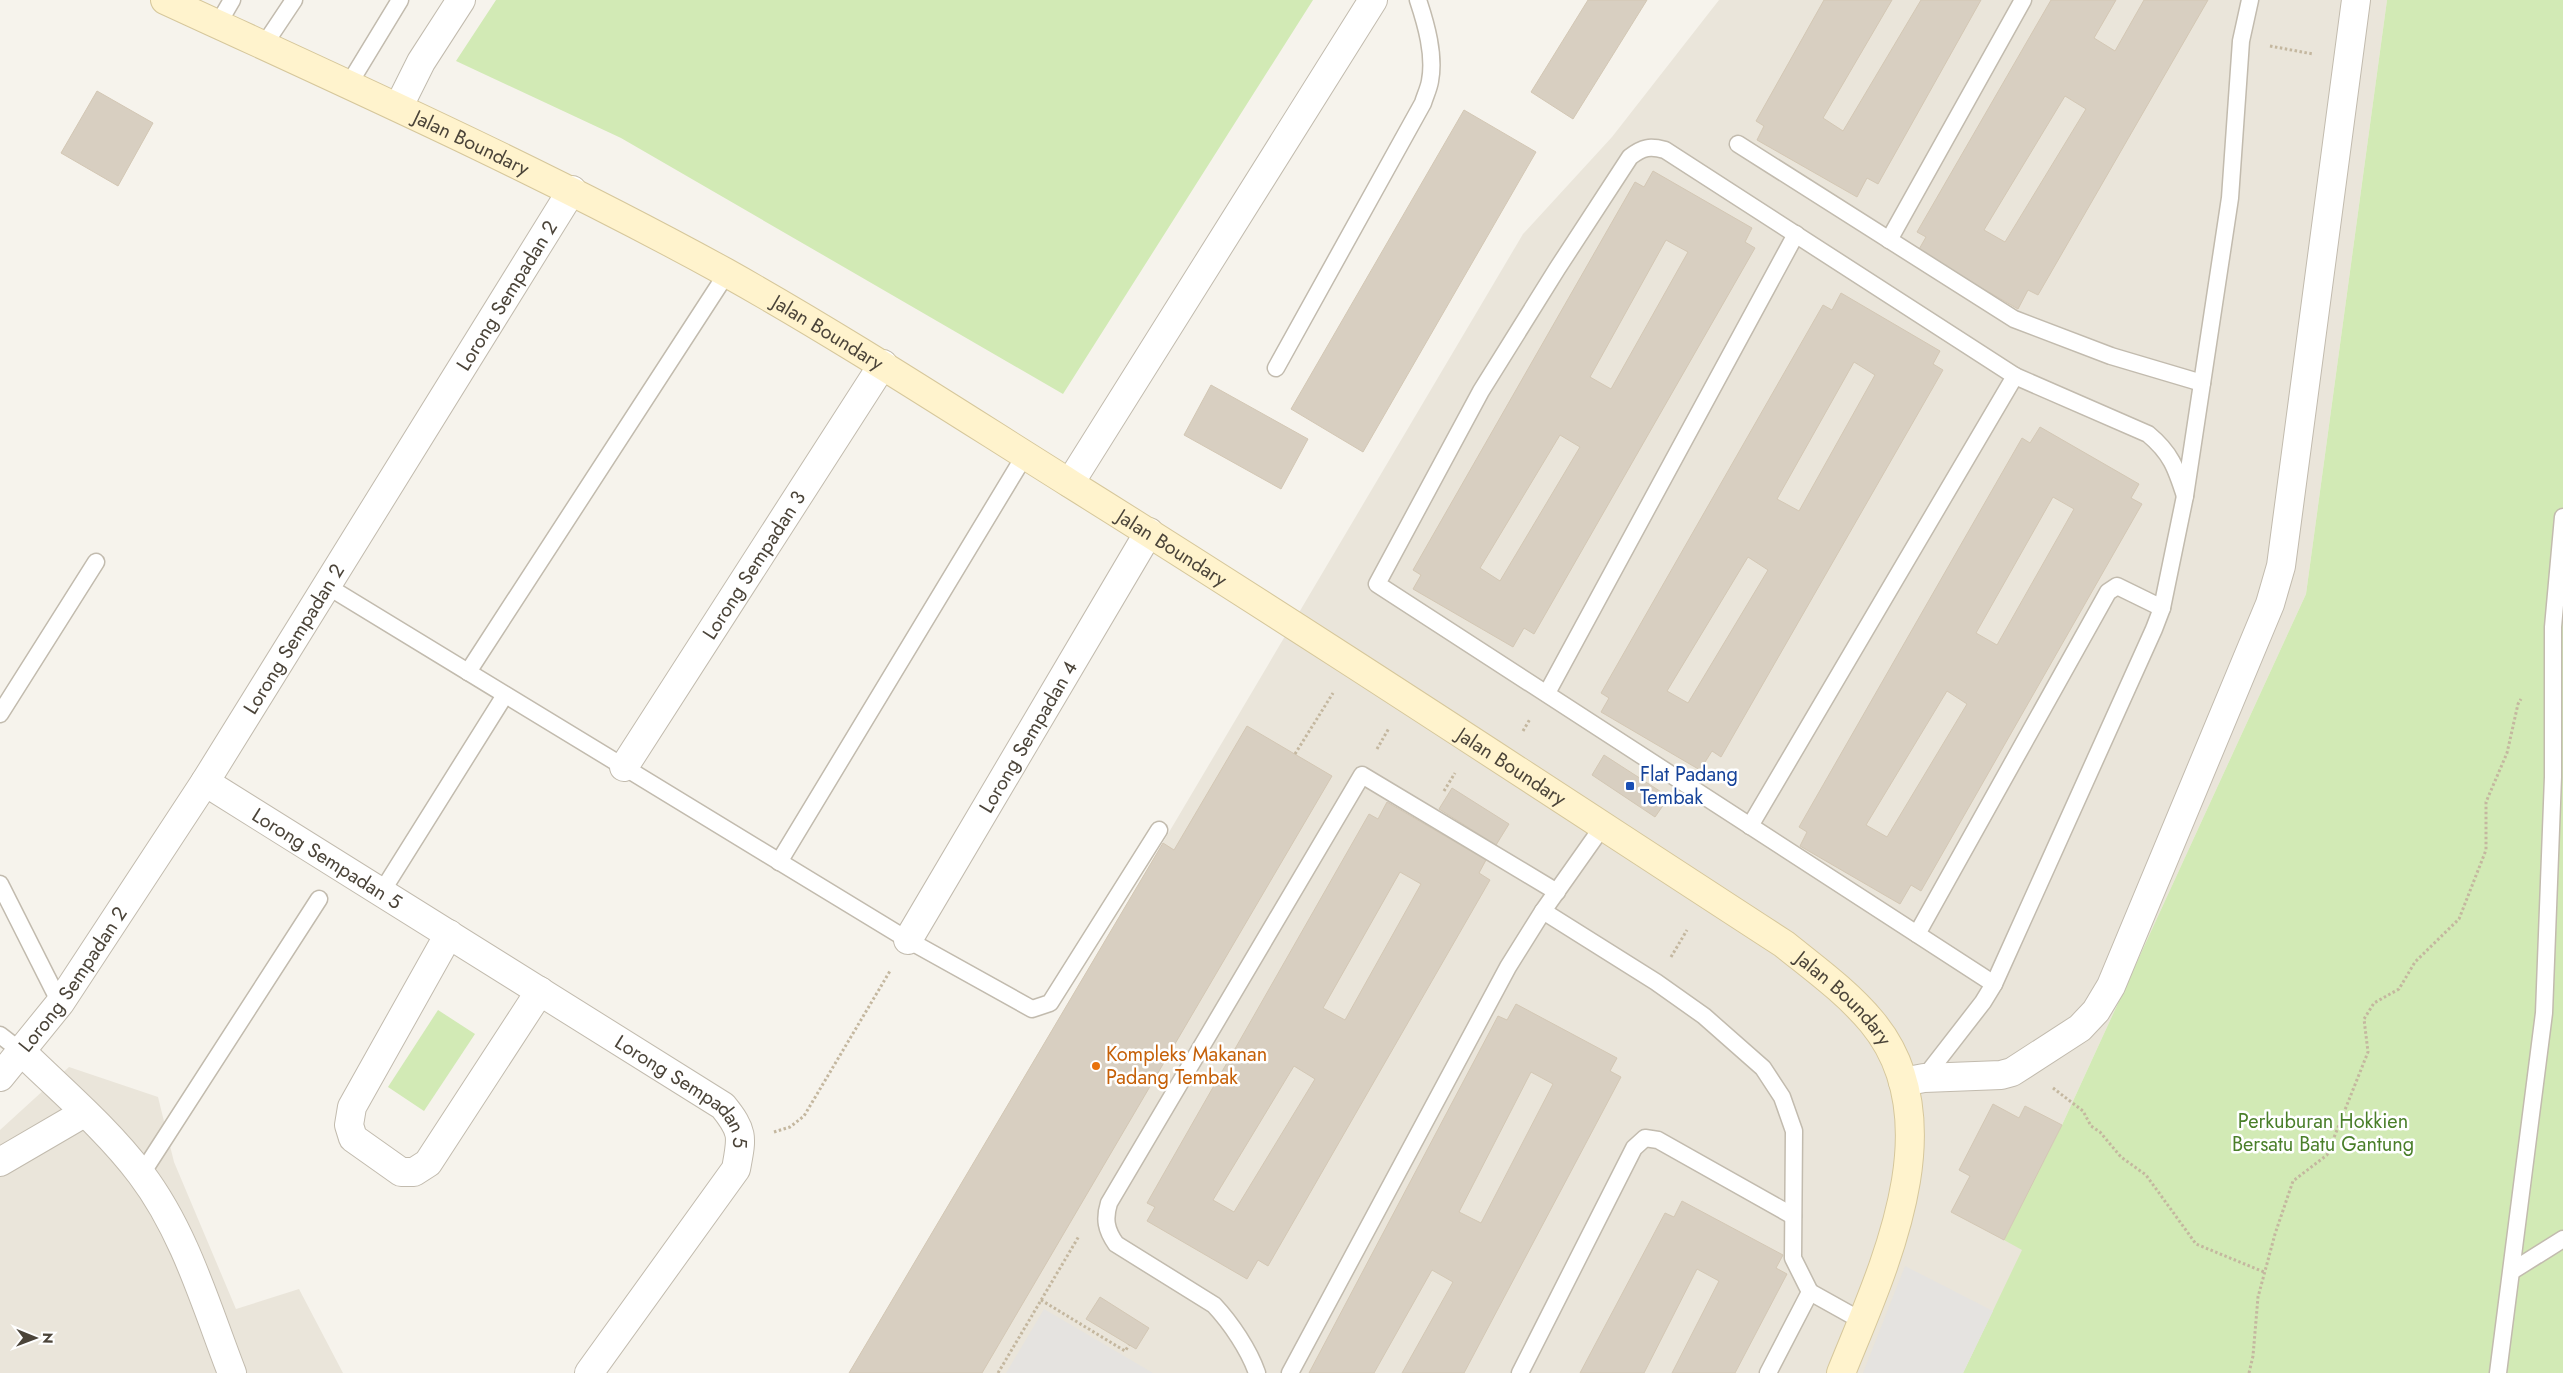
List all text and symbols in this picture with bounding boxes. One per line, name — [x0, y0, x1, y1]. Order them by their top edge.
street label: Jalan Boundary — [406, 102, 534, 184]
street label: Lorong Sempadan 2 — [449, 215, 565, 377]
street label: Jalan Boundary — [764, 286, 889, 378]
street label: Lorong Sempadan 3 — [696, 485, 813, 645]
street label: Jalan Boundary — [1108, 501, 1233, 594]
street label: Lorong Sempadan 2 — [236, 558, 352, 720]
street label: Lorong Sempadan 4 — [972, 655, 1085, 819]
street label: Jalan Boundary — [1448, 719, 1572, 813]
place label: Flat Padang Tembak — [1640, 760, 1738, 812]
marker: Flat Padang Tembak — [1624, 780, 1636, 792]
street label: Lorong Sempadan 5 — [246, 801, 407, 917]
street label: Lorong Sempadan 2 — [12, 901, 134, 1059]
street label: Jalan Boundary — [1787, 943, 1899, 1051]
street label: Lorong Sempadan 5 — [609, 1028, 754, 1149]
place label: Kompleks Makanan Padang Tembak — [1106, 1040, 1267, 1092]
marker: Kompleks Makanan Padang Tembak — [1090, 1060, 1102, 1072]
park label: Perkuburan Hokkien Bersatu Batu Gantung — [2232, 1107, 2414, 1159]
north arrow — [10, 1313, 60, 1363]
text: N — [38, 1332, 58, 1344]

